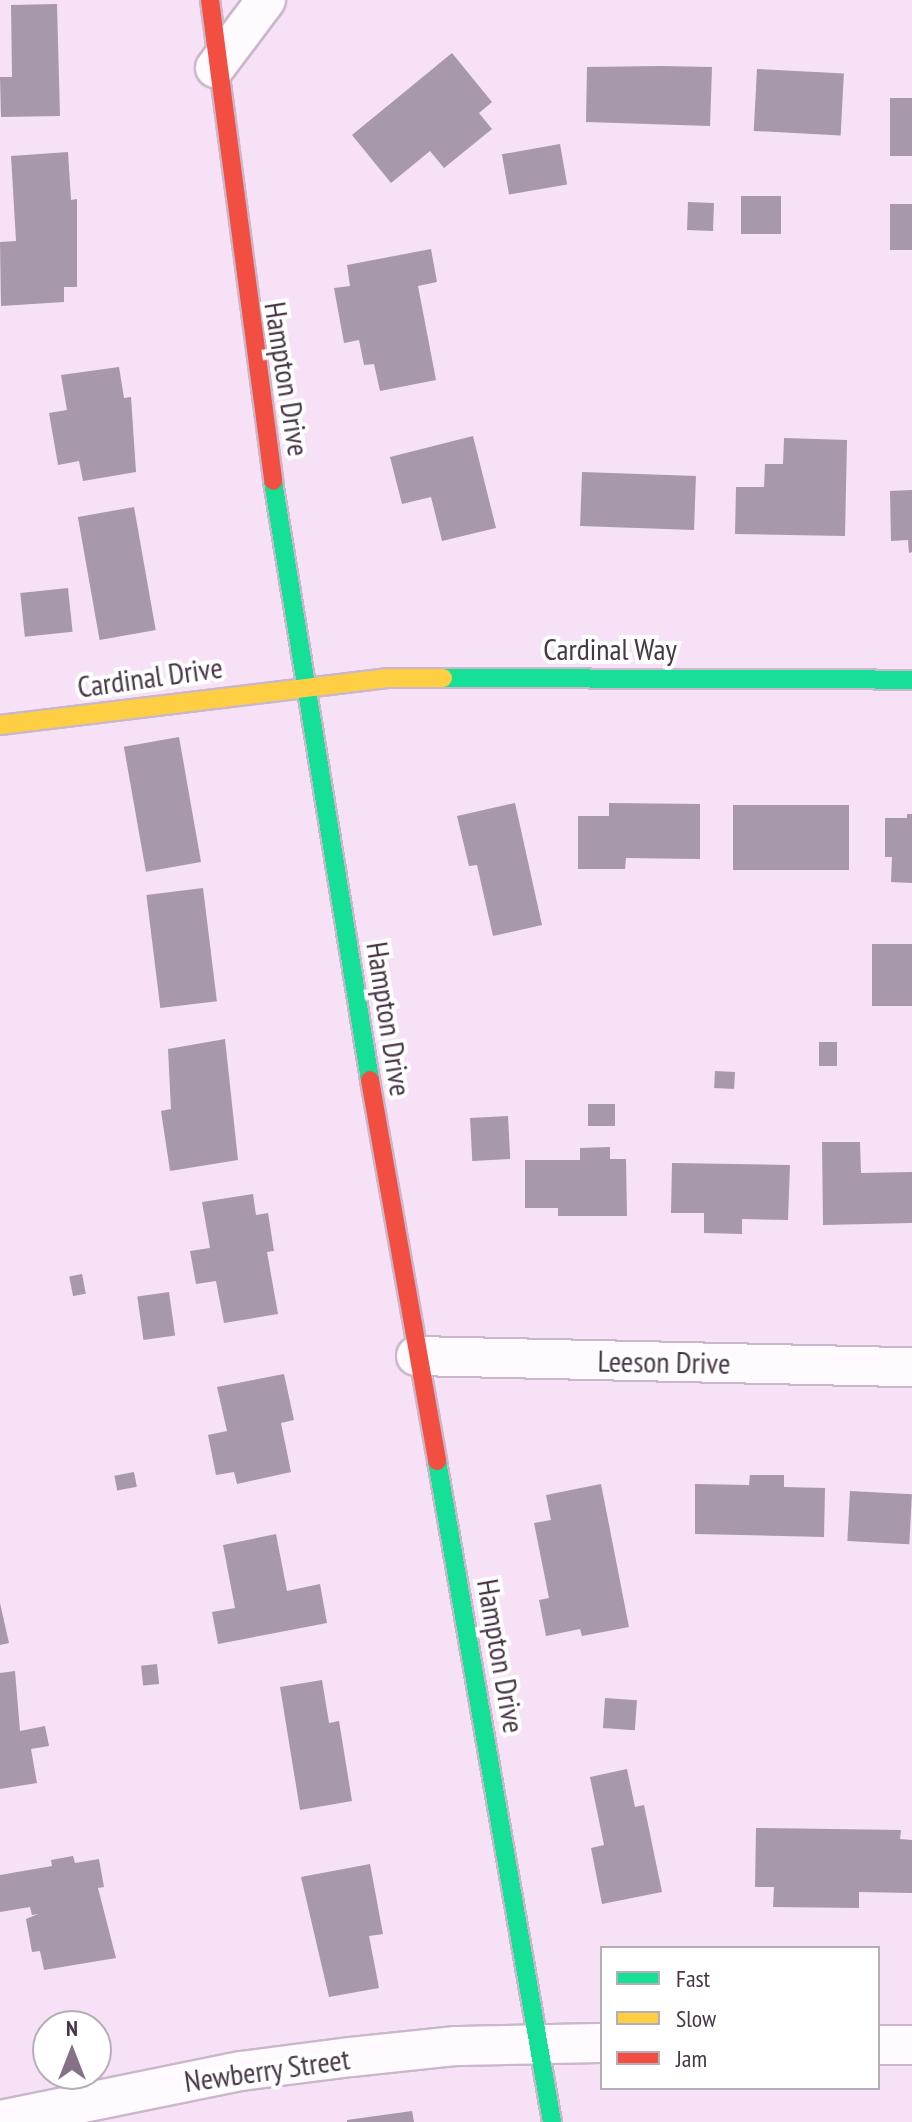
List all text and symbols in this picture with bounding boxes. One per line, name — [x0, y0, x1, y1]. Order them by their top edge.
street label: Hampton Drive — [257, 299, 317, 459]
street label: Cardinal Way — [543, 631, 677, 667]
street label: Cardinal Drive — [75, 649, 225, 705]
street label: Hampton Drive — [359, 939, 419, 1099]
street label: Leeson Drive — [597, 1343, 731, 1381]
street label: Hampton Drive — [470, 1576, 532, 1736]
legend — [600, 1946, 880, 2090]
text: Fast — [676, 1963, 710, 1994]
text: Slow — [676, 2003, 716, 2034]
north arrow — [32, 2010, 112, 2090]
text: N — [66, 2014, 78, 2042]
street label: Newberry Street — [182, 2041, 352, 2099]
text: Jam — [676, 2043, 707, 2074]

